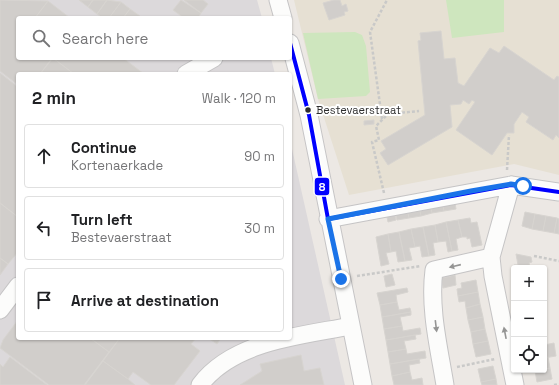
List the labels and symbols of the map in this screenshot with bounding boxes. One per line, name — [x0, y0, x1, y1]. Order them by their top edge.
place label: Bestevaerstraat — [316, 103, 401, 117]
marker: Bestevaerstraat — [303, 105, 313, 115]
line badge: 8 — [314, 177, 330, 196]
route start — [514, 177, 532, 195]
text: 8 — [319, 180, 326, 194]
one-way arrow — [448, 263, 461, 269]
route end — [332, 270, 350, 288]
one-way arrow — [432, 320, 439, 332]
one-way arrow — [501, 327, 507, 339]

